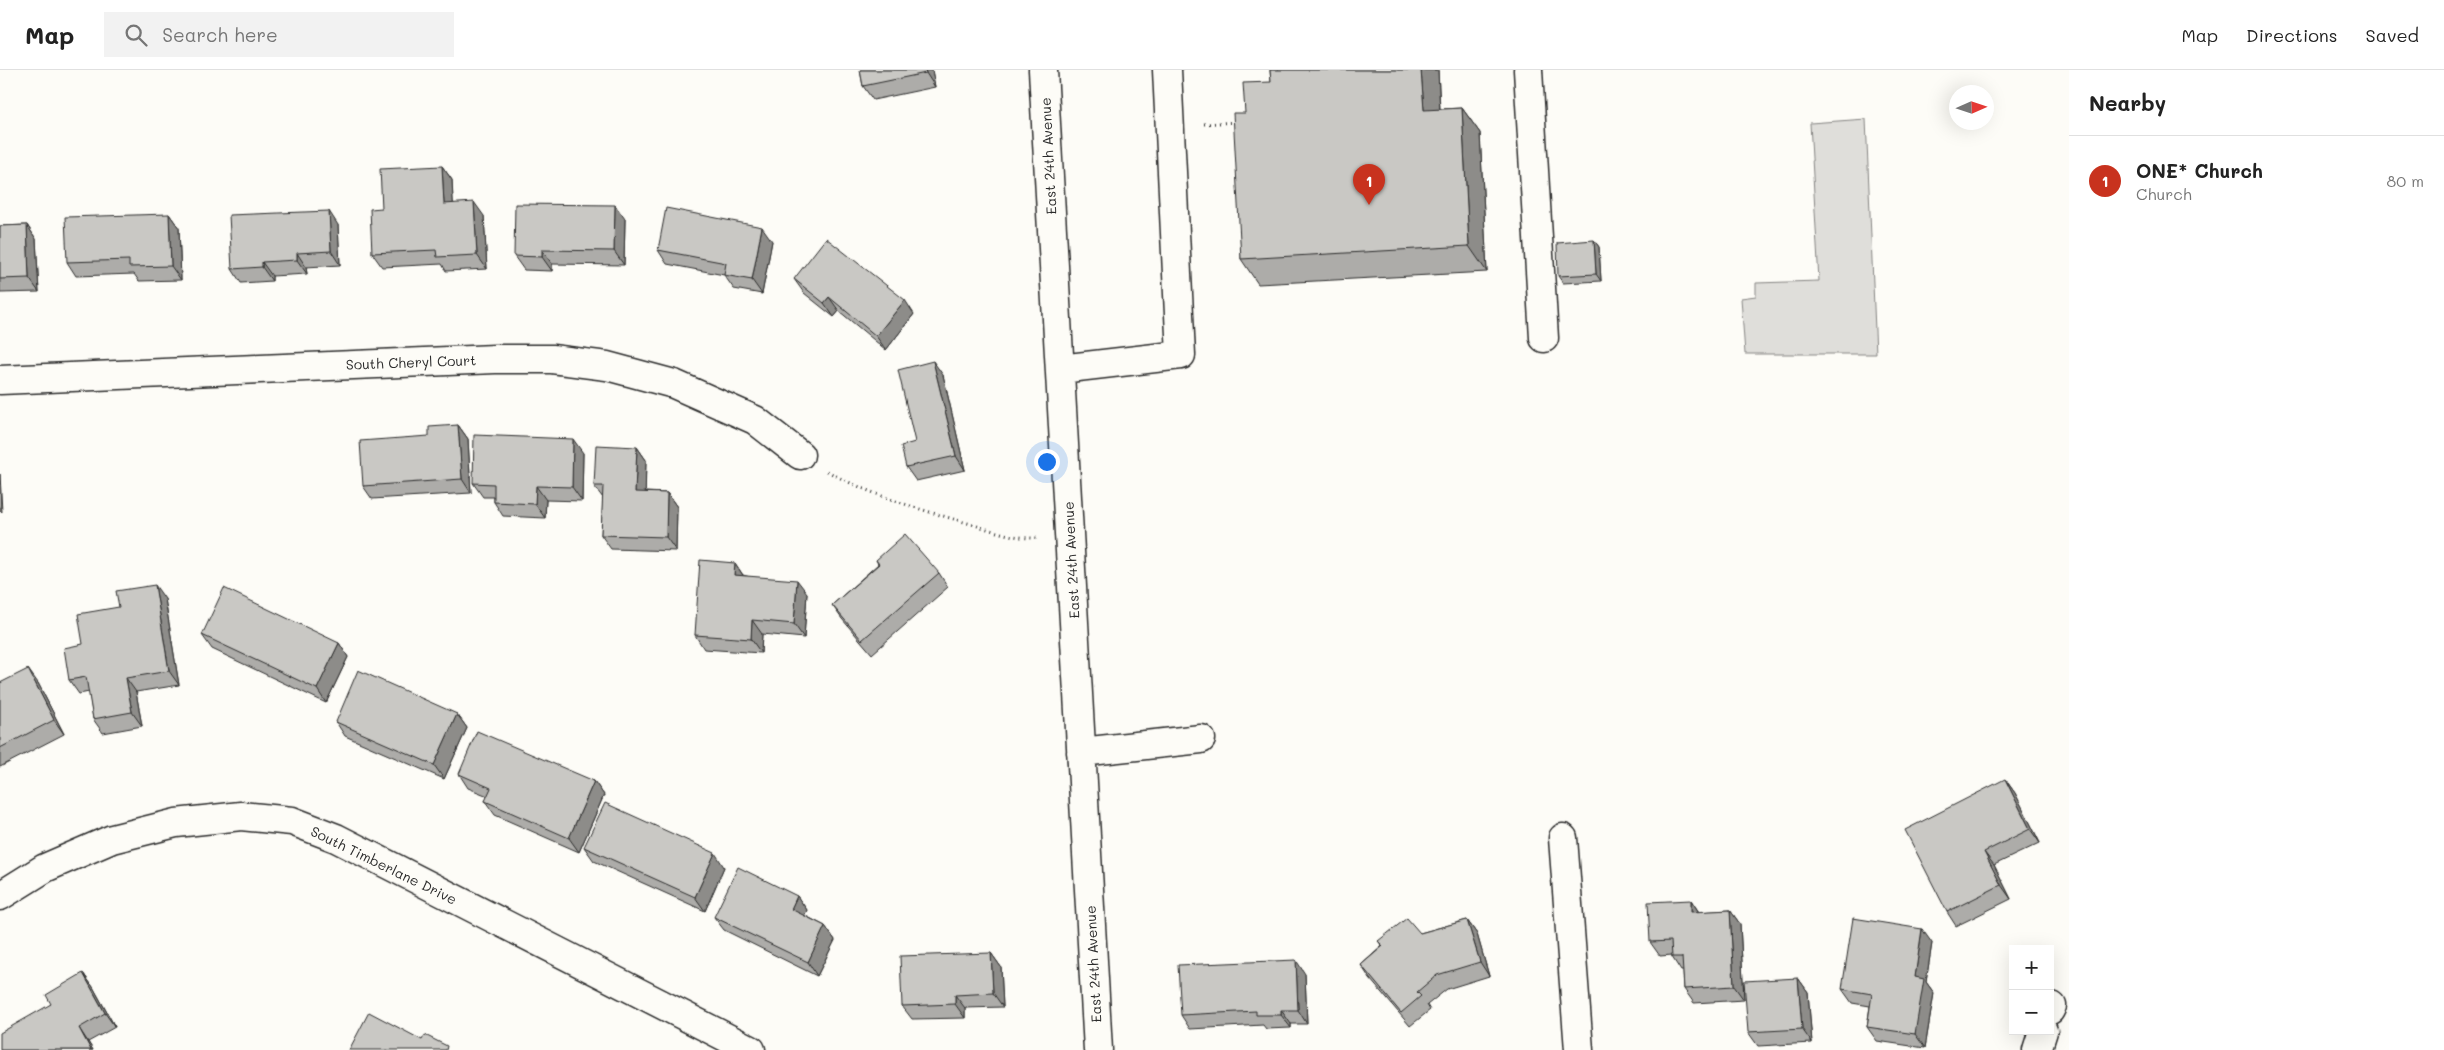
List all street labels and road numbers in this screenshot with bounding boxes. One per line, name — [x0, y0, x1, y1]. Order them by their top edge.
street label: East 24th Avenue — [1035, 97, 1061, 215]
street label: South Cheryl Court — [345, 350, 477, 374]
street label: East 24th Avenue — [1058, 501, 1084, 619]
street label: South Timberlane Drive — [308, 821, 460, 909]
street label: East 24th Avenue — [1080, 905, 1106, 1023]

